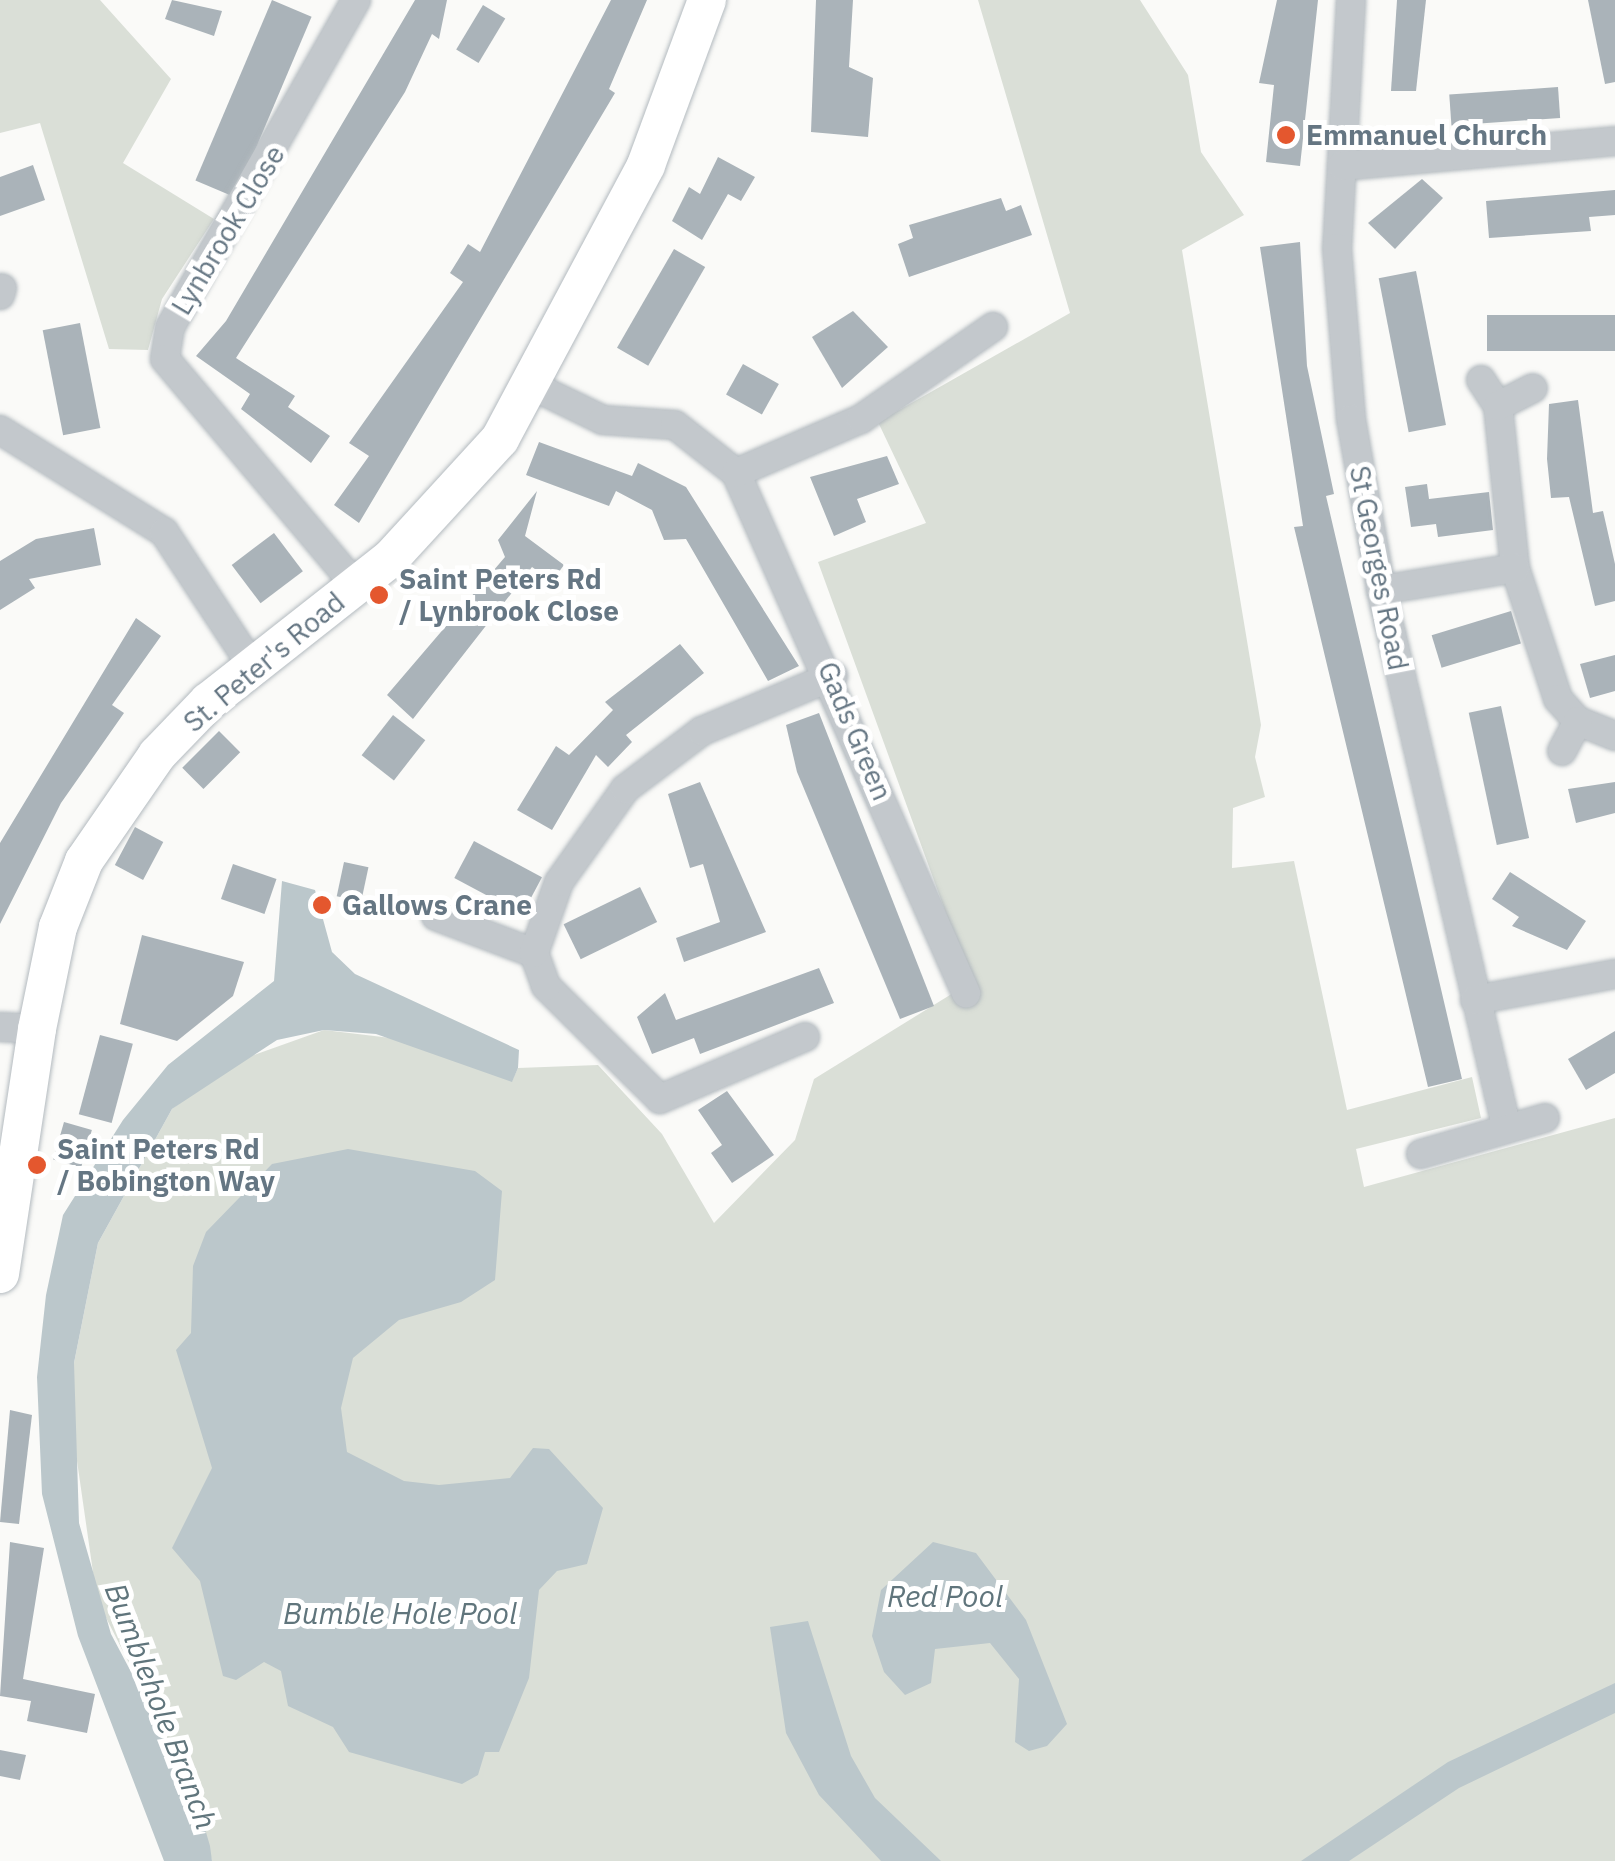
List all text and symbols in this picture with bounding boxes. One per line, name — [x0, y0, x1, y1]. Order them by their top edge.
place label: Emmanuel Church — [1306, 118, 1547, 152]
marker: Emmanuel Church — [1275, 124, 1297, 146]
street label: Lynbrook Close — [164, 139, 292, 321]
street label: St Georges Road — [1343, 463, 1415, 673]
place label: Saint Peters Rd / Lynbrook Close — [399, 562, 619, 628]
marker: Saint Peters Rd / Lynbrook Close — [368, 584, 390, 606]
street label: St. Peter's Road — [177, 585, 351, 739]
street label: Gads Green — [811, 657, 899, 805]
place label: Gallows Crane — [342, 888, 532, 922]
marker: Gallows Crane — [311, 894, 333, 916]
place label: Saint Peters Rd / Bobington Way — [57, 1132, 275, 1198]
marker: Saint Peters Rd / Bobington Way — [26, 1154, 48, 1176]
water label: Bumblehole Branch — [97, 1578, 225, 1834]
water label: Red Pool — [887, 1578, 1003, 1614]
water label: Bumble Hole Pool — [283, 1595, 517, 1631]

